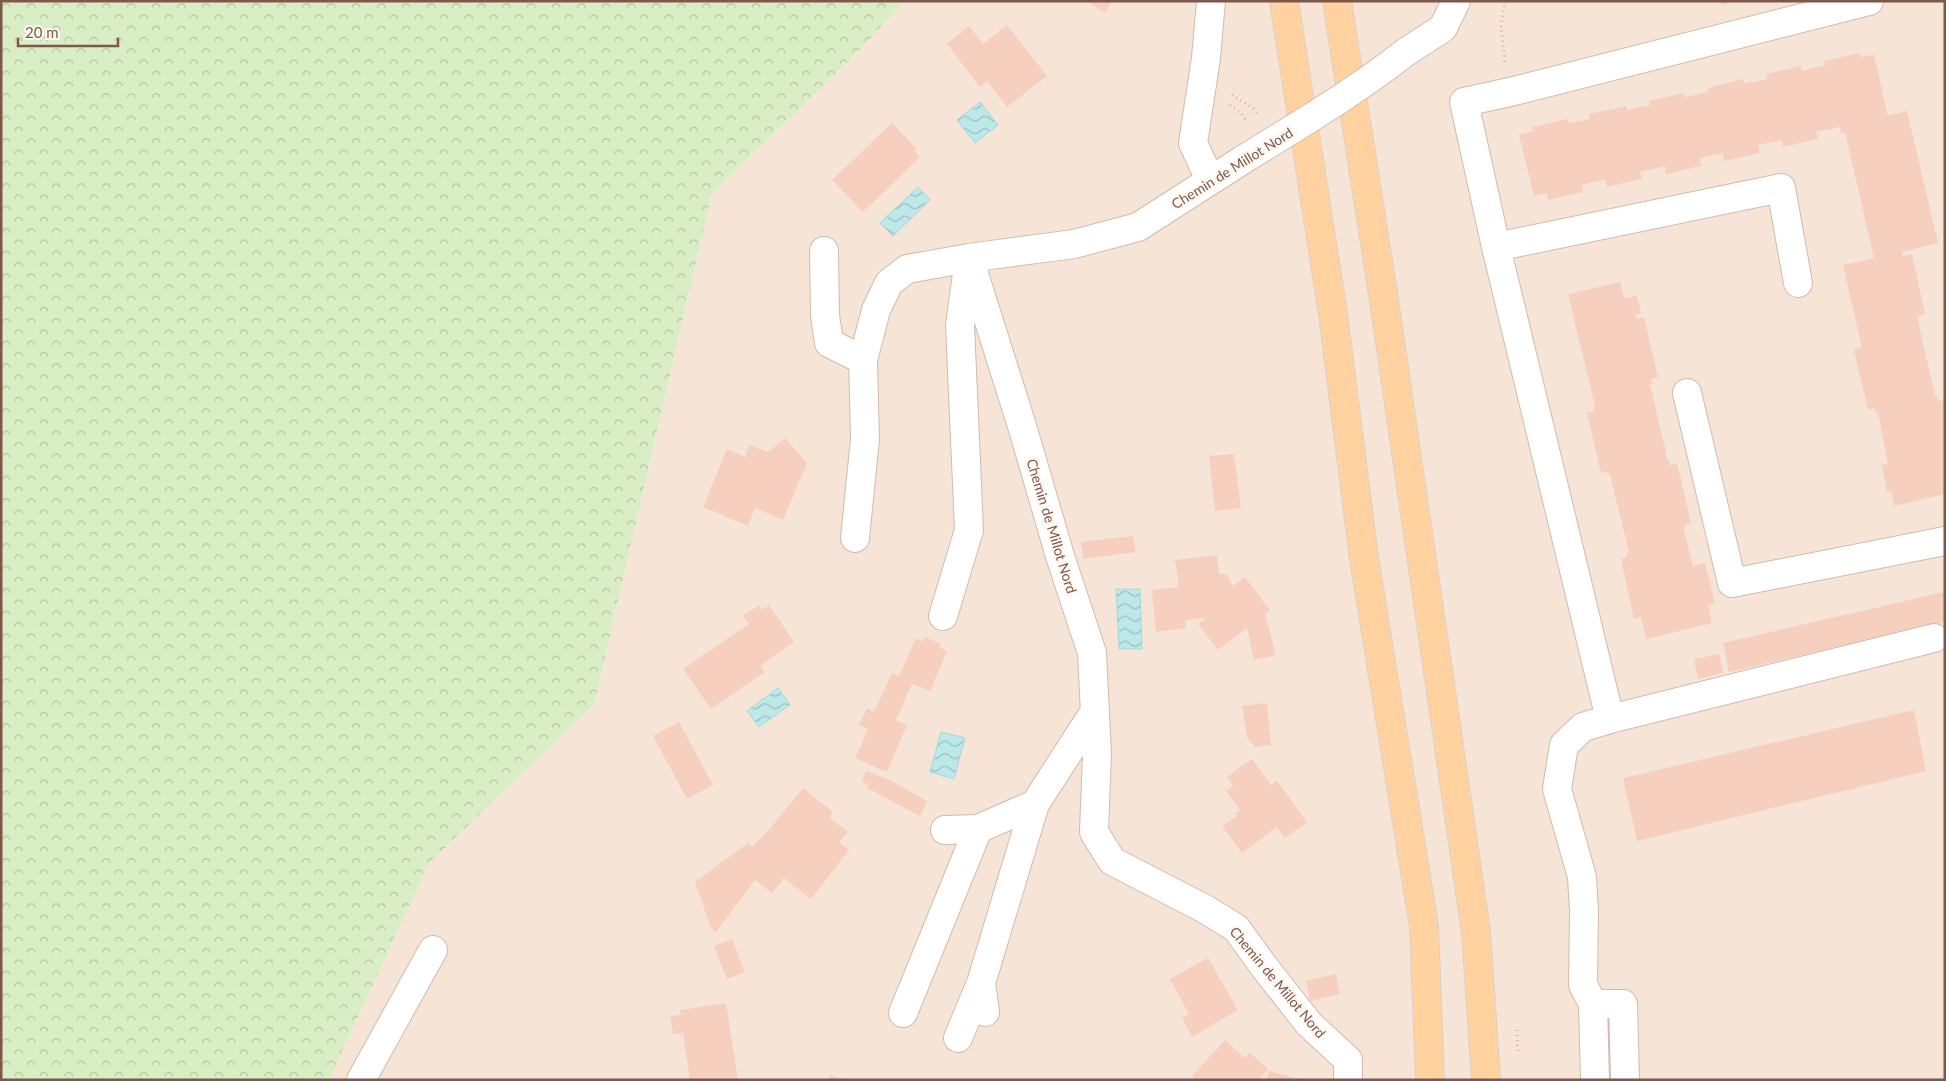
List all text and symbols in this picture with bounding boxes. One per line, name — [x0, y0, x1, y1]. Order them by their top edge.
scale bar — [18, 15, 118, 47]
text: 20 m — [25, 23, 59, 41]
street label: Chemin de Millot Nord — [1168, 124, 1296, 212]
street label: Chemin de Millot Nord — [1023, 457, 1081, 595]
street label: Chemin de Millot Nord — [1226, 923, 1330, 1041]

